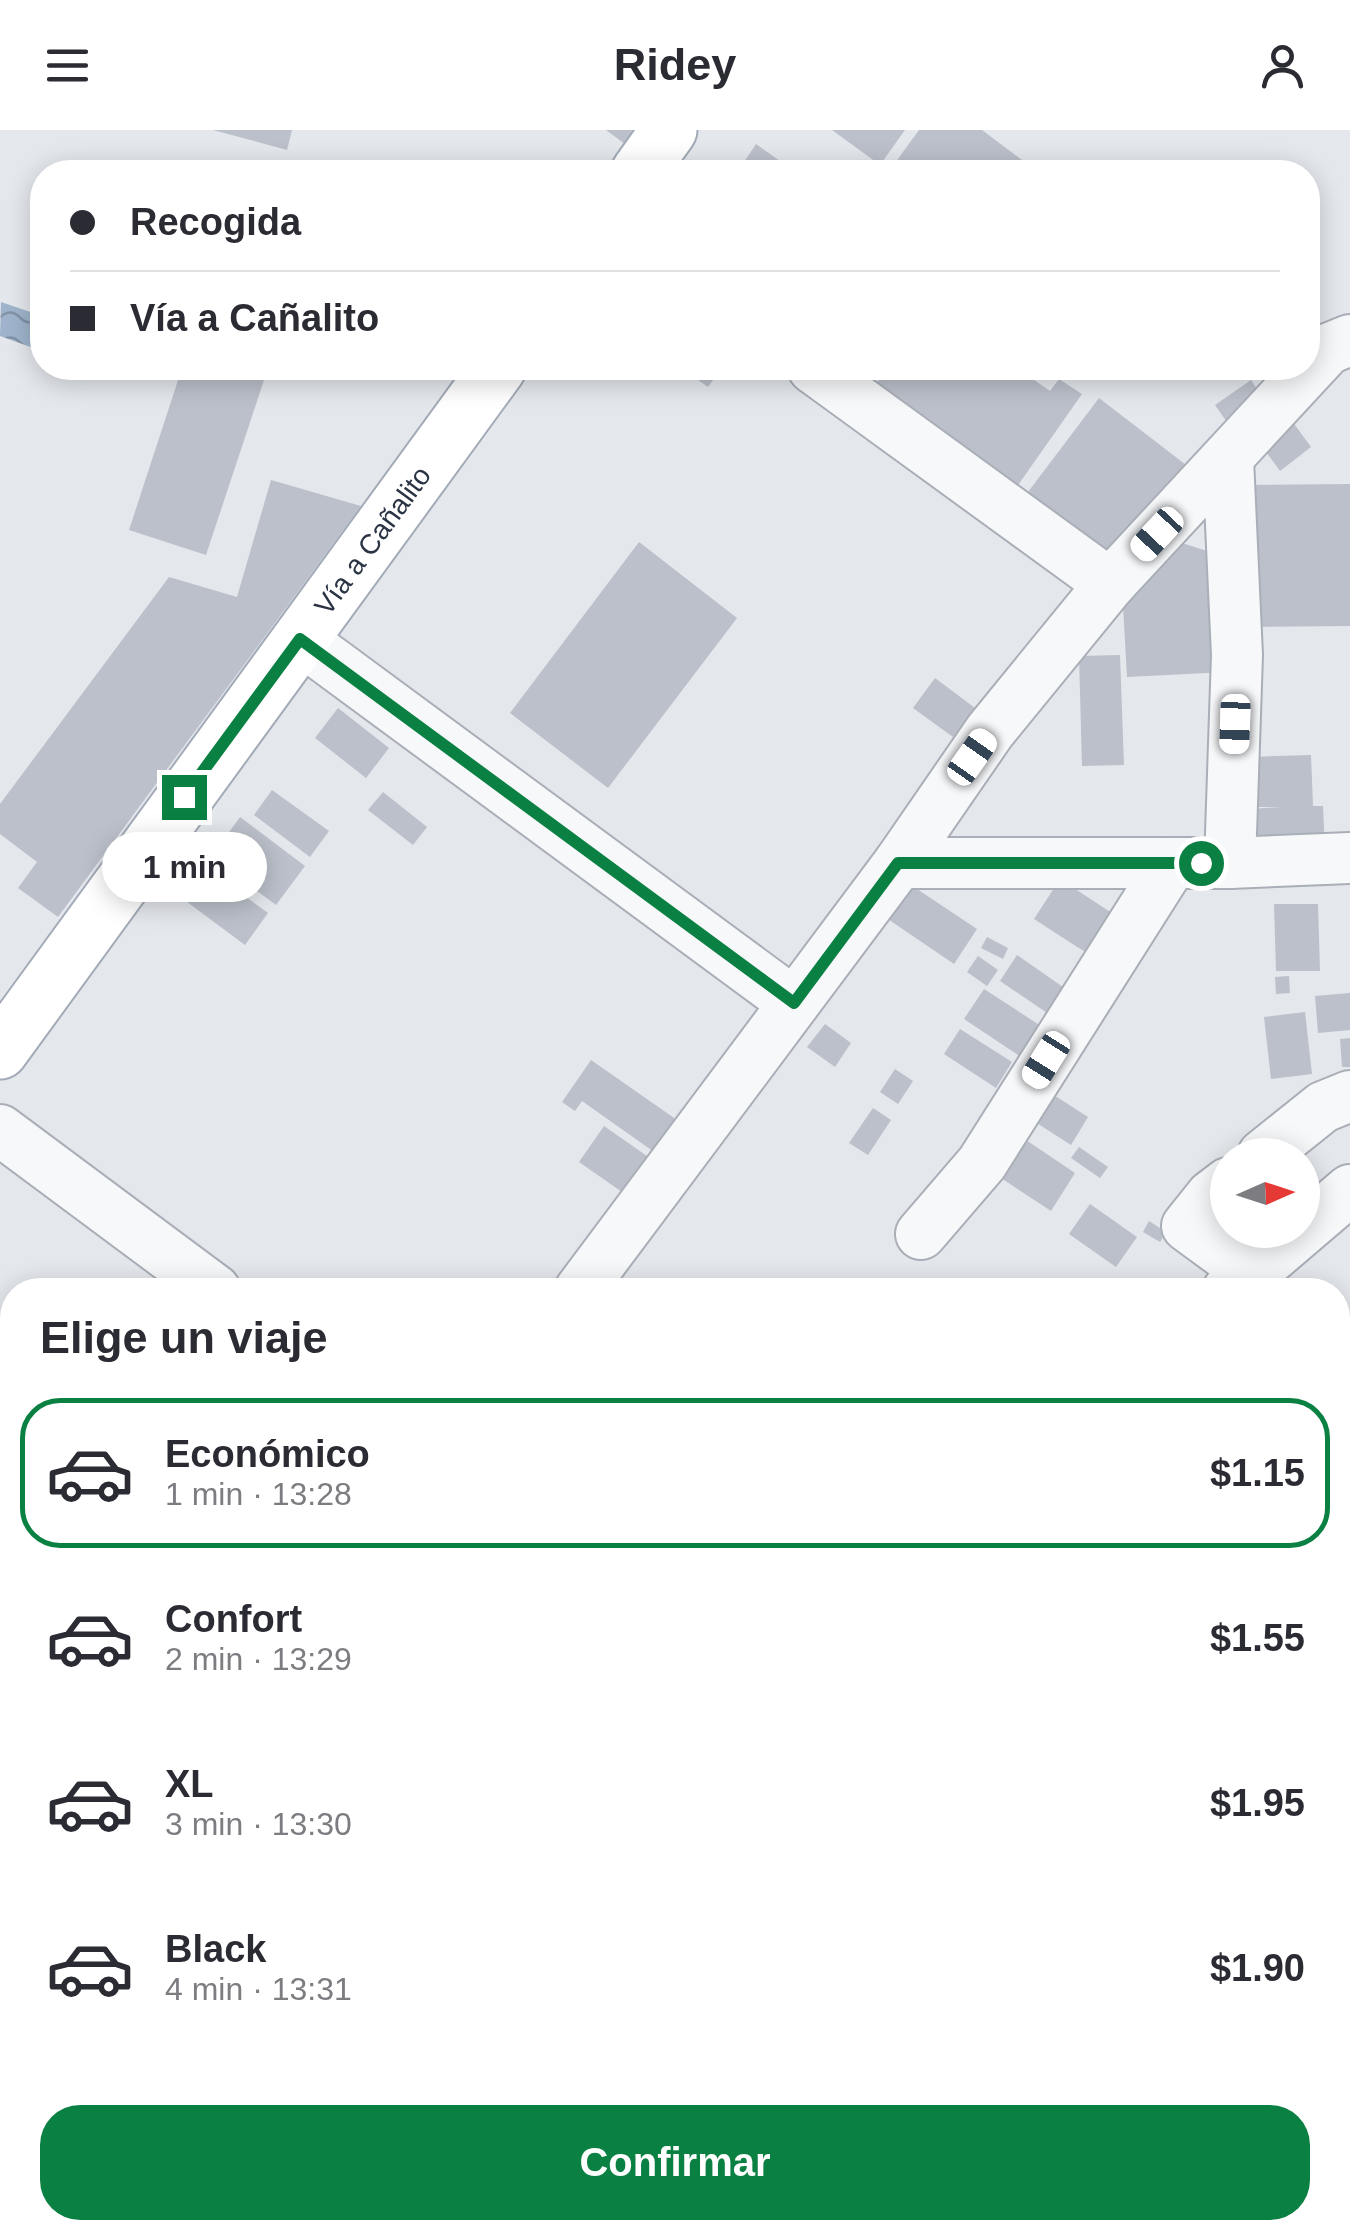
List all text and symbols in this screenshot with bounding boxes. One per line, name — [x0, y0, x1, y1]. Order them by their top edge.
icon: menu — [40, 38, 95, 93]
icon: person — [1255, 38, 1310, 93]
text: Ridey — [614, 39, 736, 90]
text: Recogida — [130, 201, 301, 243]
text: Vía a Cañalito — [130, 297, 379, 339]
street label: Vía a Cañalito — [308, 460, 437, 621]
car — [1126, 502, 1188, 566]
car — [1219, 693, 1251, 755]
car — [943, 724, 1001, 790]
route end — [162, 775, 207, 820]
callout: 1 min — [101, 832, 266, 902]
route start — [1179, 841, 1224, 886]
text: 1 min — [143, 849, 226, 885]
car — [1017, 1027, 1075, 1093]
north arrow — [1210, 1138, 1320, 1248]
map controls — [1210, 1138, 1320, 1248]
text: Elige un viaje — [40, 1312, 328, 1363]
icon: car — [45, 1428, 135, 1518]
text: Económico — [165, 1433, 370, 1475]
text: $1.15 — [1210, 1452, 1305, 1494]
text: 1 min · 13:28 — [165, 1476, 352, 1512]
icon: car — [45, 1593, 135, 1683]
text: Confort — [165, 1598, 302, 1640]
text: $1.55 — [1210, 1617, 1305, 1659]
text: 2 min · 13:29 — [165, 1641, 352, 1677]
icon: car — [45, 1758, 135, 1848]
text: XL — [165, 1763, 214, 1805]
text: $1.95 — [1210, 1782, 1305, 1824]
text: 3 min · 13:30 — [165, 1806, 352, 1842]
icon: car — [45, 1923, 135, 2013]
text: Black — [165, 1928, 266, 1970]
text: $1.90 — [1210, 1947, 1305, 1989]
text: 4 min · 13:31 — [165, 1971, 352, 2007]
button: Confirmar — [40, 2105, 1310, 2220]

